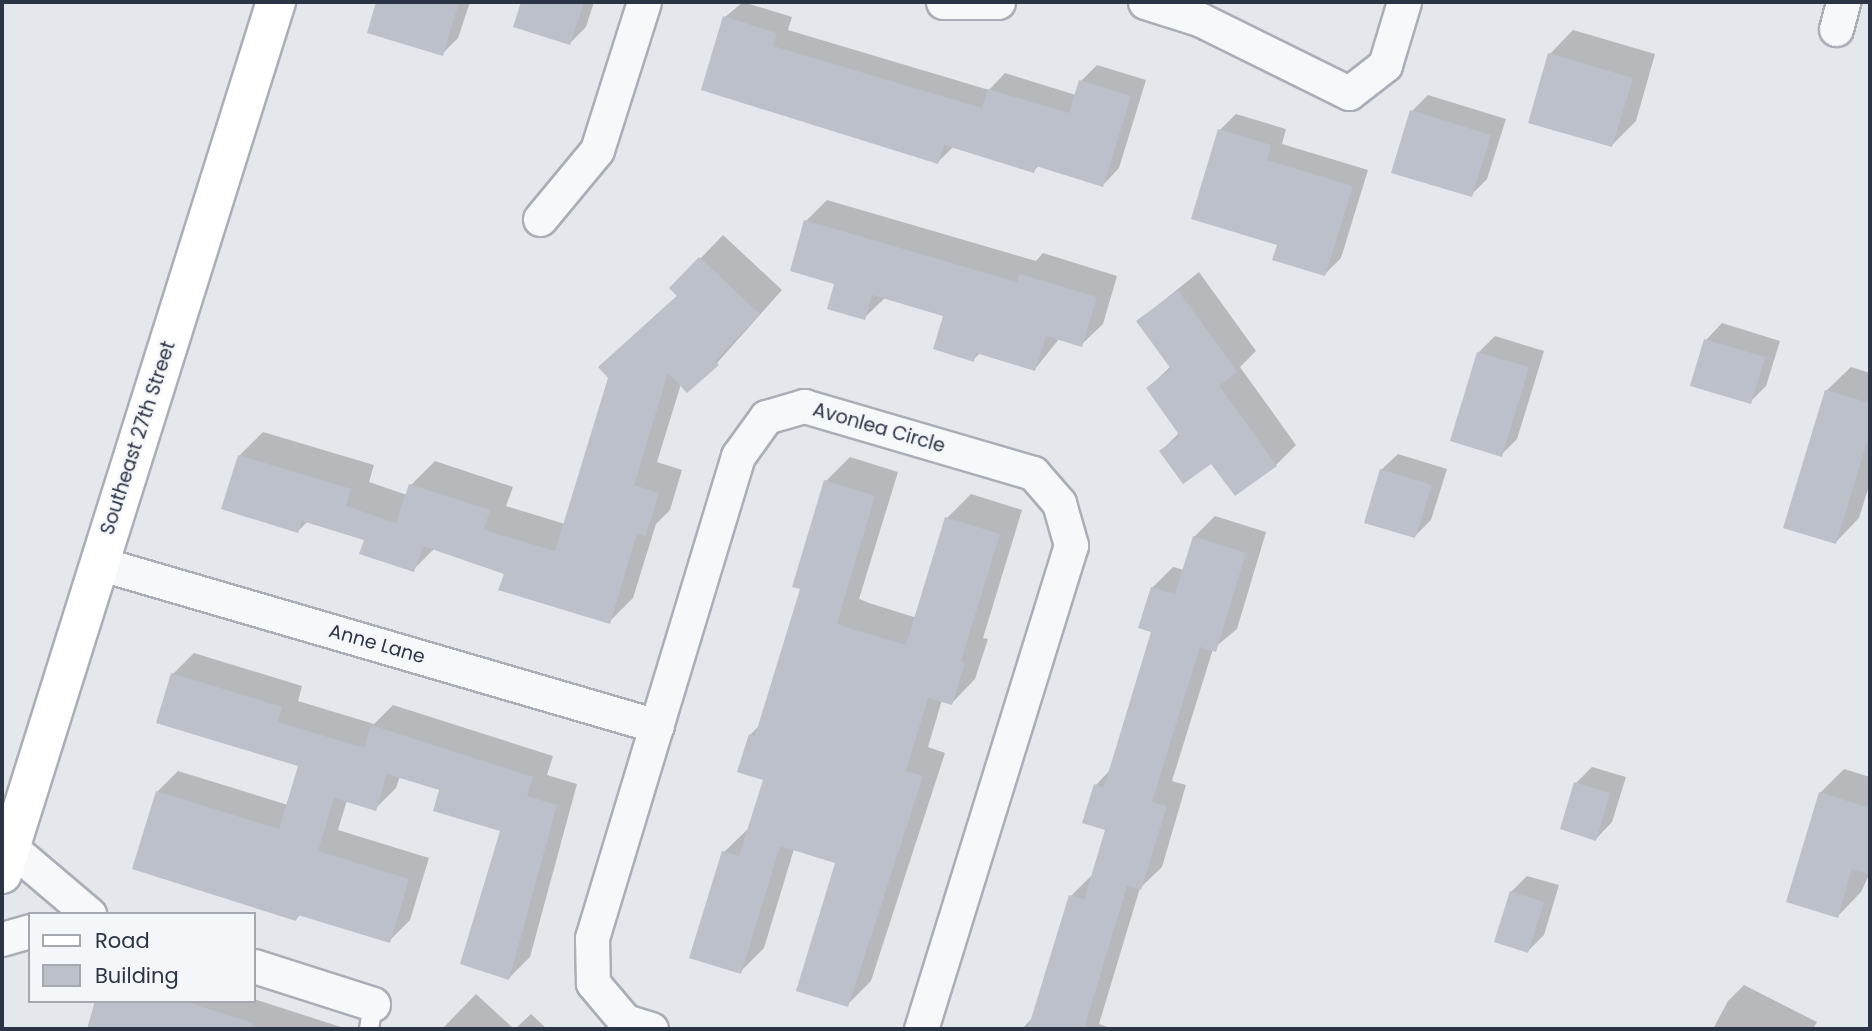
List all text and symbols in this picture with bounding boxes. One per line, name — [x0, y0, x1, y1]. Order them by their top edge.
street label: Southeast 27th Street — [96, 338, 180, 538]
street label: Avonlea Circle — [810, 398, 948, 458]
street label: Anne Lane — [326, 619, 428, 669]
legend — [28, 912, 256, 1003]
text: Road — [95, 926, 150, 955]
text: Building — [95, 961, 179, 990]

